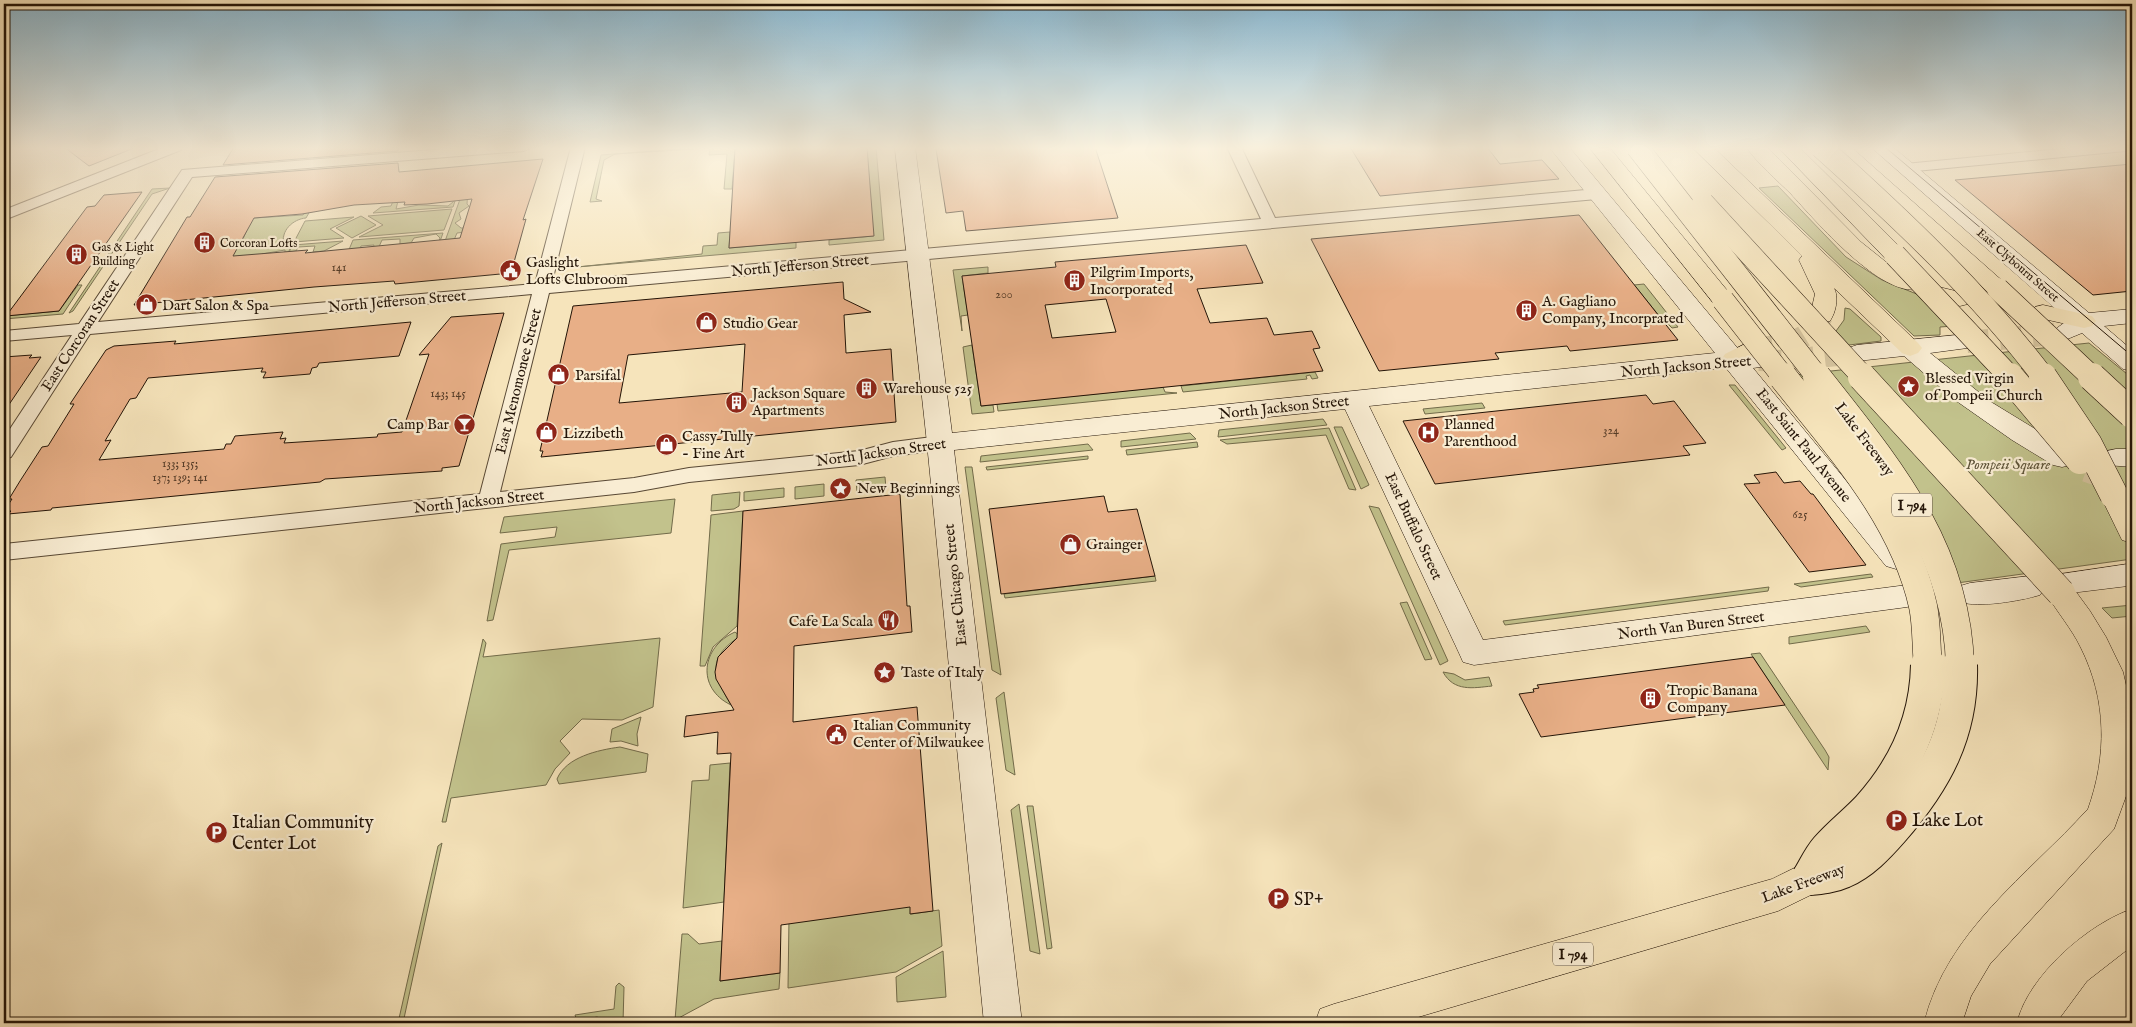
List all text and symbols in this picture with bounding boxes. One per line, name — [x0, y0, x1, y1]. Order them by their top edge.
street label: East Clybourn Street — [1973, 225, 2062, 305]
building icon: Corcoran Lofts — [192, 231, 216, 255]
place label: Corcoran Lofts — [220, 236, 297, 251]
place label: Gas & Light Building — [92, 240, 154, 269]
building icon: Gas & Light Building — [64, 242, 88, 266]
street label: North Jefferson Street — [730, 250, 870, 281]
place label: Gaslight Lofts Clubroom — [526, 253, 628, 289]
public building icon: Gaslight Lofts Clubroom — [498, 259, 522, 283]
house number: 141 — [332, 260, 346, 275]
place label: Pilgrim Imports, Incorporated — [1090, 263, 1193, 299]
building icon: Pilgrim Imports, Incorporated — [1062, 269, 1086, 293]
street label: East Corcoran Street — [37, 276, 124, 395]
street label: North Jefferson Street — [327, 286, 467, 317]
house number: 200 — [995, 287, 1013, 302]
place label: A. Gagliano Company, Incorprated — [1541, 292, 1685, 328]
shop icon: Dart Salon & Spa — [134, 293, 158, 317]
place label: Dart Salon & Spa — [162, 296, 269, 315]
building icon: A. Gagliano Company, Incorprated — [1514, 298, 1538, 322]
street label: East Menomonee Street — [491, 306, 546, 456]
shop icon: Studio Gear — [695, 311, 719, 335]
place label: Studio Gear — [723, 314, 798, 333]
street label: North Jackson Street — [1620, 351, 1752, 382]
shop icon: Parsifal — [547, 363, 571, 387]
place label: Parsifal — [575, 366, 622, 385]
place label: Blessed Virgin of Pompeii Church — [1925, 369, 2042, 405]
place icon: Blessed Virgin of Pompeii Church — [1897, 375, 1921, 399]
building icon: Warehouse 525 — [855, 376, 879, 400]
place label: Warehouse 525 — [883, 379, 973, 398]
place label: Jackson Square Apartments — [750, 384, 845, 420]
street label: East Saint Paul Avenue — [1752, 384, 1855, 506]
house number: 143; 145 — [430, 386, 466, 401]
building icon: Jackson Square Apartments — [724, 390, 748, 414]
street label: North Jackson Street — [1218, 391, 1350, 424]
street label: Lake Freeway — [1831, 399, 1899, 480]
bar icon: Camp Bar — [453, 412, 477, 436]
place label: Camp Bar — [387, 415, 449, 434]
place label: Planned Parenthood — [1444, 415, 1518, 451]
shop icon: Lizzibeth — [535, 421, 559, 445]
hospital icon: Planned Parenthood — [1416, 421, 1440, 445]
house number: 324 — [1603, 423, 1619, 438]
place label: Lizzibeth — [563, 424, 624, 443]
place label: Cassy Tully - Fine Art — [682, 427, 754, 463]
shop icon: Cassy Tully - Fine Art — [654, 433, 678, 457]
street label: North Jackson Street — [815, 434, 947, 471]
park label: Pompeii Square — [1966, 455, 2050, 474]
house number: 133; 135; 137; 139; 141 — [152, 456, 208, 485]
street label: East Buffalo Street — [1380, 469, 1447, 583]
place icon: New Beginnings — [829, 476, 853, 500]
place label: New Beginnings — [857, 479, 960, 498]
street label: North Jackson Street — [413, 485, 545, 518]
road number: I 794 — [1892, 494, 1932, 516]
house number: 625 — [1792, 507, 1808, 522]
street label: East Chicago Street — [940, 523, 971, 647]
shop icon: Grainger — [1058, 532, 1082, 556]
place label: Grainger — [1086, 535, 1143, 554]
street label: North Van Buren Street — [1617, 607, 1766, 644]
restaurant icon: Cafe La Scala — [877, 609, 901, 633]
place label: Cafe La Scala — [789, 612, 874, 631]
place icon: Taste of Italy — [873, 660, 897, 684]
place label: Taste of Italy — [901, 663, 984, 682]
place label: Tropic Banana Company — [1667, 681, 1758, 717]
building icon: Tropic Banana Company — [1639, 687, 1663, 711]
place label: Italian Community Center of Milwaukee — [853, 716, 984, 752]
public building icon: Italian Community Center of Milwaukee — [825, 722, 849, 746]
parking icon: Lake Lot — [1884, 808, 1908, 832]
place label: Lake Lot — [1912, 810, 1983, 833]
place label: Italian Community Center Lot — [232, 812, 374, 856]
parking icon: Italian Community Center Lot — [204, 820, 228, 844]
street label: Lake Freeway — [1759, 859, 1848, 907]
parking icon: SP+ — [1266, 887, 1290, 911]
place label: SP+ — [1294, 889, 1324, 912]
road number: I 794 — [1553, 942, 1593, 966]

